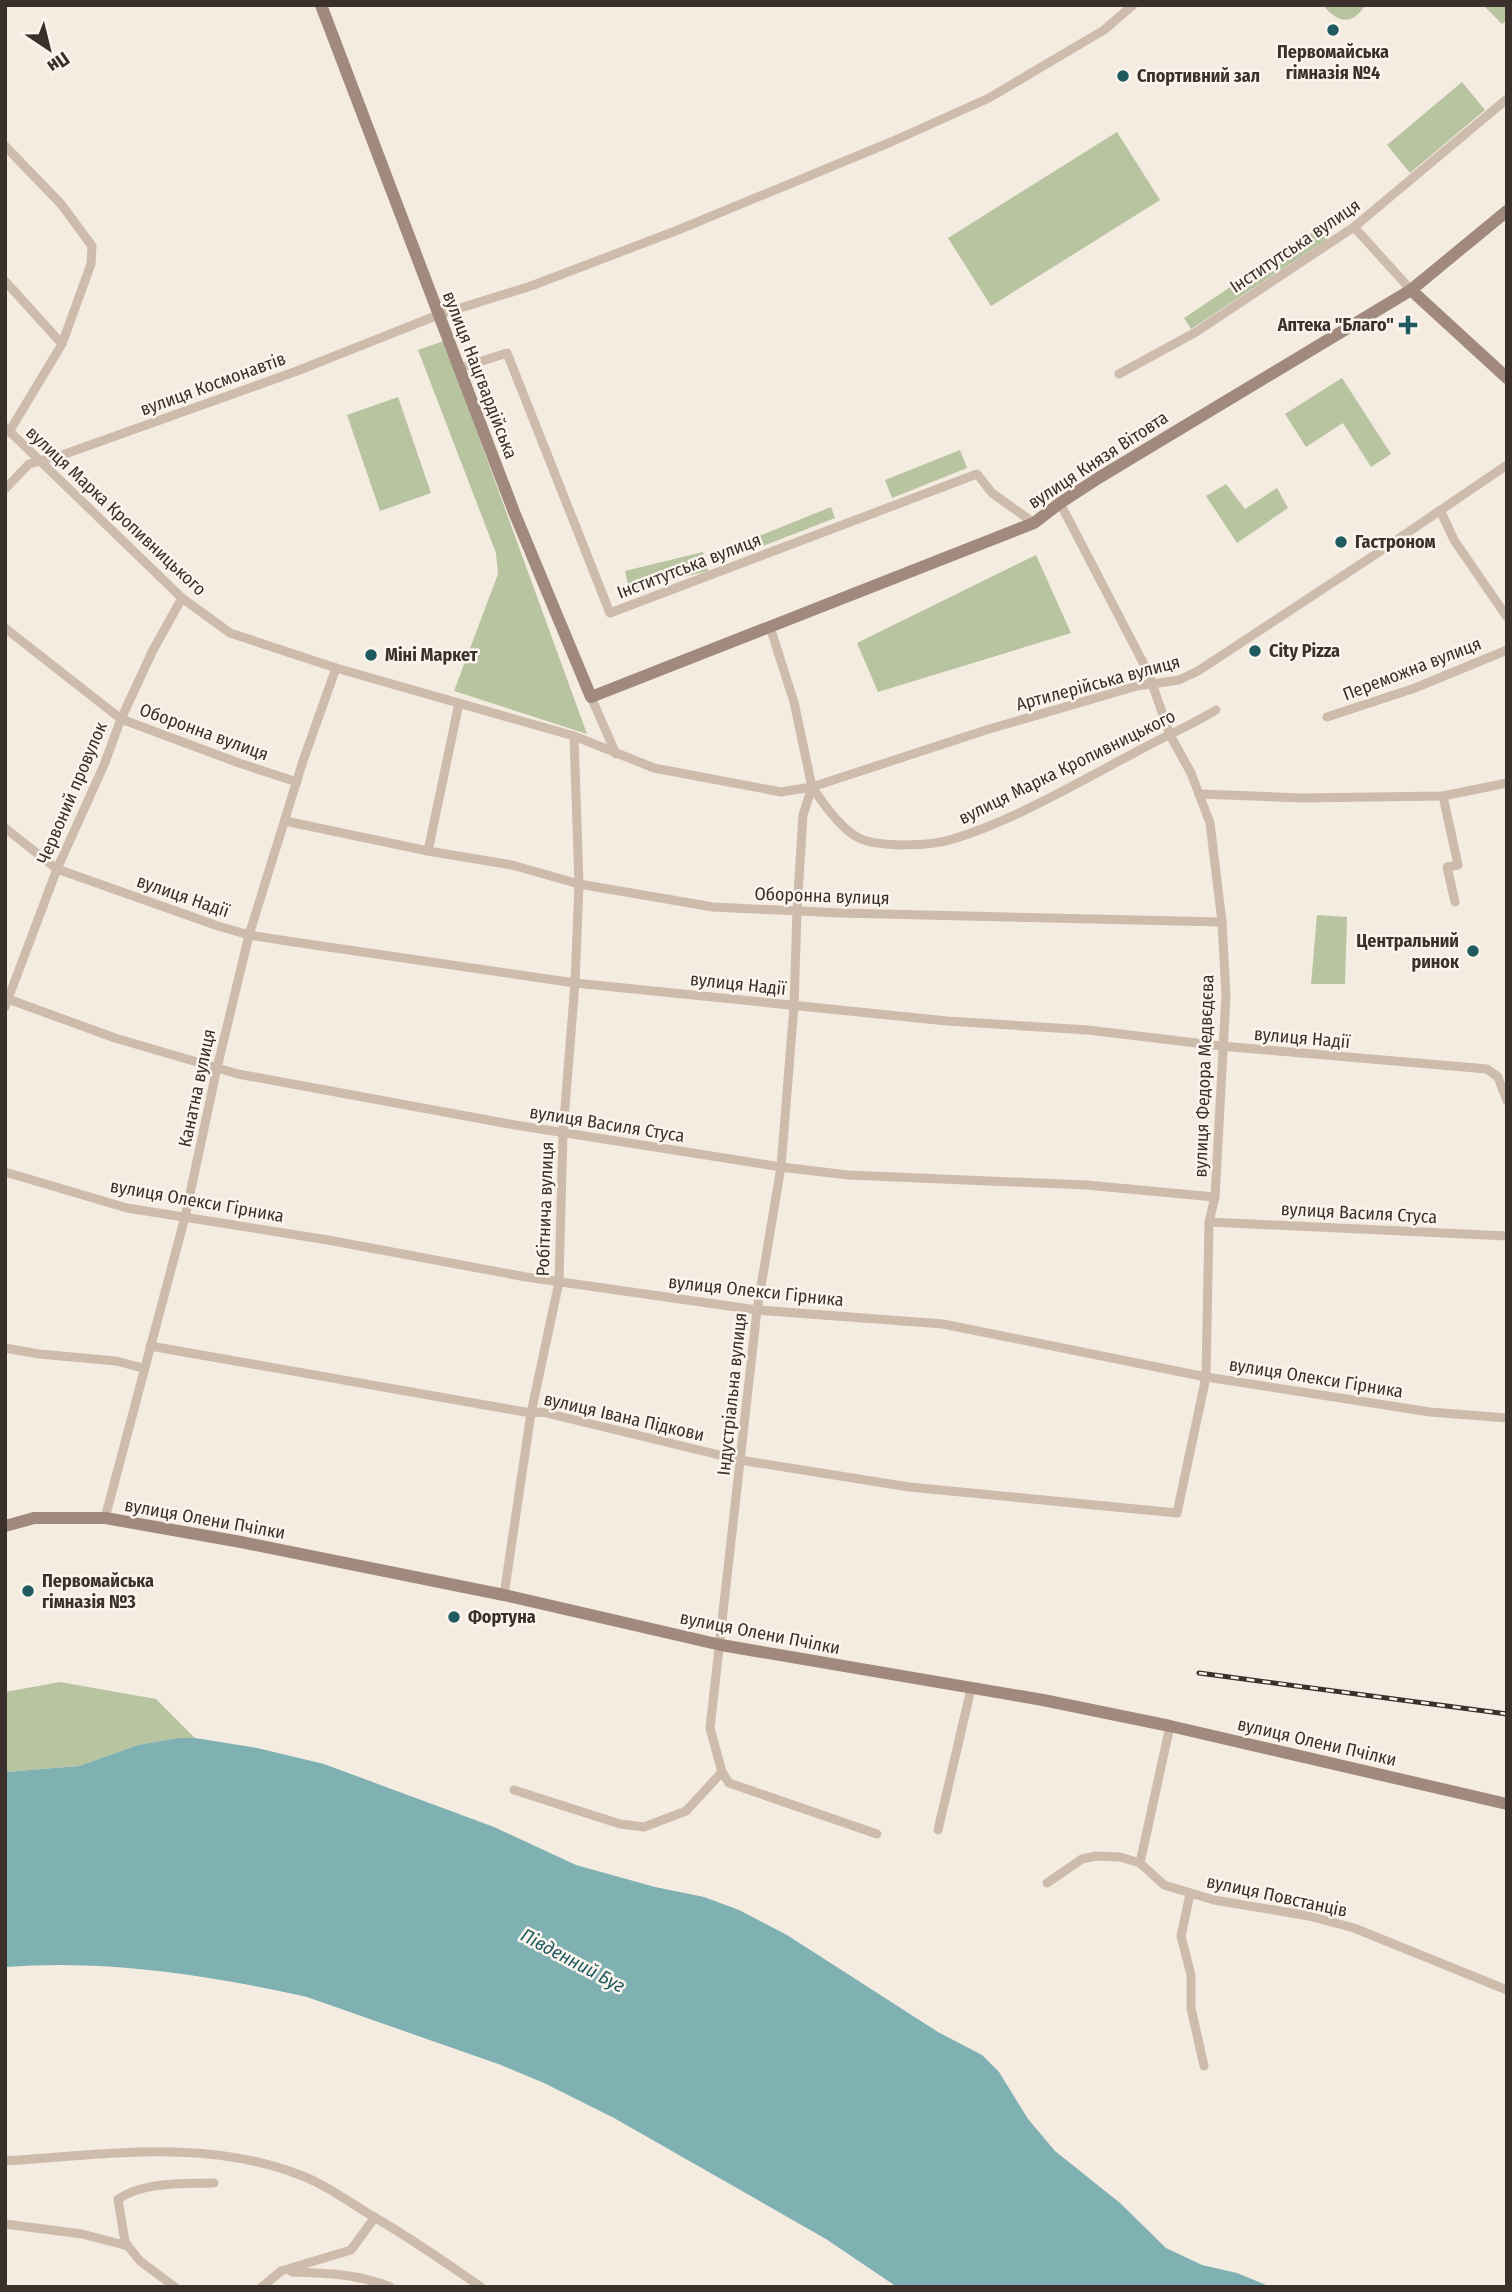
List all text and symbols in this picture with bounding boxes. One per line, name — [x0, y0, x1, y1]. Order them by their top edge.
north arrow — [14, 14, 84, 84]
marker: Первомайська гімназія №4 — [1325, 22, 1341, 38]
place label: Первомайська гімназія №4 — [1277, 41, 1389, 84]
text: Пн — [43, 47, 74, 78]
place label: Спортивний зал — [1137, 65, 1260, 87]
marker: Спортивний зал — [1115, 68, 1131, 84]
street label: Інститутська вулиця — [1226, 194, 1364, 298]
street label: вулиця Нацгвардійська — [438, 288, 522, 462]
place label: Аптека "Благо" — [1277, 314, 1394, 336]
marker: Аптека "Благо" — [1400, 317, 1416, 333]
street label: вулиця Космонавтів — [137, 347, 289, 421]
street label: вулиця Князя Вітовта — [1024, 406, 1172, 513]
street label: вулиця Марка Кропивницького — [21, 422, 211, 600]
street label: Інститутська вулиця — [614, 528, 764, 604]
place label: Гастроном — [1355, 531, 1436, 553]
marker: Гастроном — [1333, 534, 1349, 550]
street label: Переможна вулиця — [1340, 632, 1484, 706]
place label: City Pizza — [1269, 640, 1340, 662]
marker: City Pizza — [1247, 643, 1263, 659]
place label: Міні Маркет — [385, 644, 478, 666]
marker: Міні Маркет — [363, 647, 379, 663]
street label: Артилерійська вулиця — [1014, 651, 1182, 715]
street label: Оборонна вулиця — [137, 699, 271, 765]
street label: вулиця Марка Кропивницького — [955, 705, 1179, 829]
street label: Червоний провулок — [32, 718, 112, 867]
street label: вулиця Надії — [134, 870, 233, 922]
street label: Оборонна вулиця — [754, 883, 890, 909]
place label: Центральний ринок — [1356, 930, 1460, 973]
marker: Центральний ринок — [1465, 943, 1481, 959]
street label: вулиця Надії — [689, 968, 788, 1000]
street label: вулиця Федора Медвєдєва — [1189, 974, 1219, 1178]
street label: вулиця Надії — [1253, 1023, 1351, 1053]
street label: Канатна вулиця — [174, 1027, 220, 1149]
street label: вулиця Василя Стуса — [528, 1101, 686, 1147]
street label: Робітнича вулиця — [532, 1141, 558, 1277]
street label: вулиця Олекси Гірника — [108, 1175, 286, 1227]
street label: вулиця Василя Стуса — [1280, 1198, 1438, 1228]
street label: вулиця Олекси Гірника — [667, 1271, 845, 1311]
street label: Індустріальна вулиця — [713, 1312, 751, 1476]
street label: вулиця Олекси Гірника — [1227, 1353, 1405, 1403]
street label: вулиця Івана Підкови — [542, 1388, 706, 1446]
street label: вулиця Олени Пчілки — [123, 1494, 287, 1544]
place label: Первомайська гімназія №3 — [42, 1570, 154, 1613]
marker: Первомайська гімназія №3 — [20, 1583, 36, 1599]
place label: Фортуна — [468, 1606, 536, 1628]
street label: вулиця Олени Пчілки — [678, 1607, 842, 1659]
marker: Фортуна — [446, 1609, 462, 1625]
street label: вулиця Олени Пчілки — [1235, 1713, 1399, 1771]
street label: вулиця Повстанців — [1205, 1870, 1349, 1922]
water label: Південний Буг — [517, 1923, 629, 1997]

